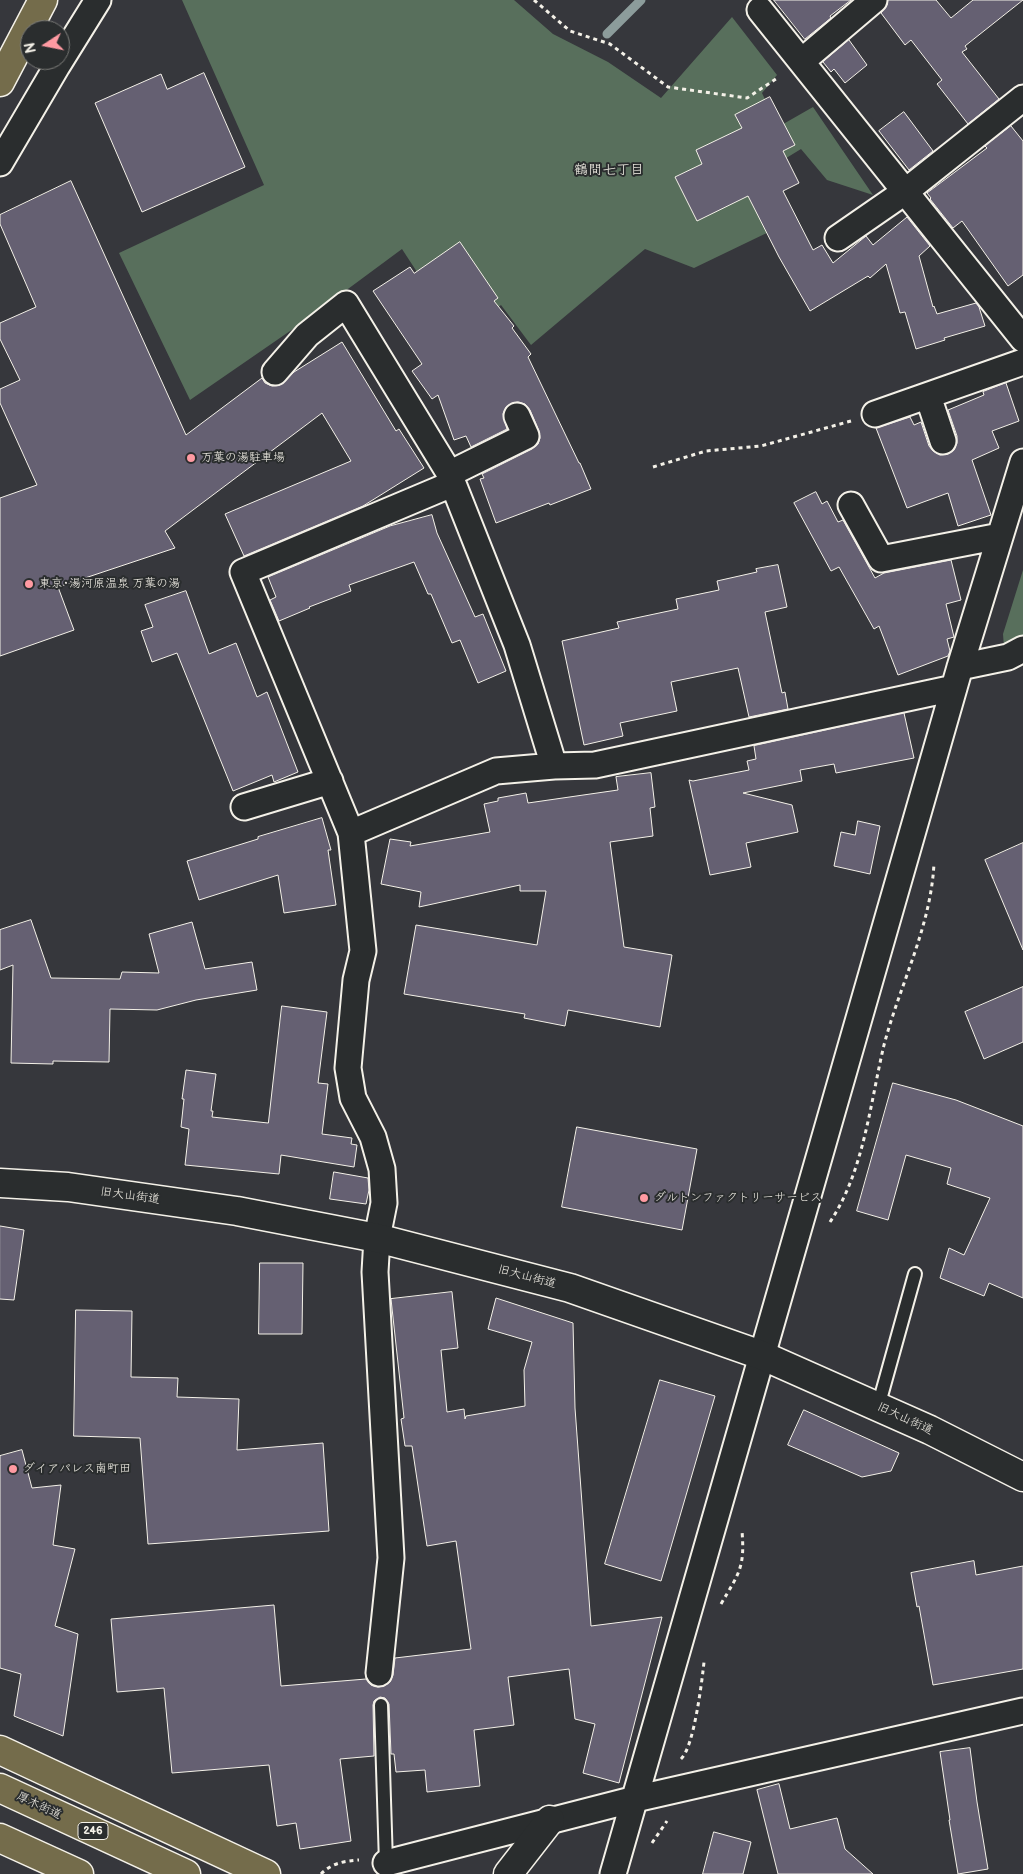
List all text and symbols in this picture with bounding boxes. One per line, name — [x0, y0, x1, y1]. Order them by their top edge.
north arrow — [20, 20, 70, 70]
text: N — [21, 41, 40, 55]
district label: 鶴間七丁目 — [574, 162, 644, 178]
place label: 万葉の湯駐車場 — [201, 451, 285, 465]
marker: 万葉の湯駐車場 — [185, 452, 197, 464]
place label: 東京･湯河原温泉 万葉の湯 — [39, 577, 180, 591]
marker: 東京･湯河原温泉 万葉の湯 — [23, 578, 35, 590]
street label: 旧大山街道 — [99, 1185, 161, 1207]
place label: ダルトンファクトリーサービス — [654, 1191, 822, 1205]
marker: ダルトンファクトリーサービス — [638, 1192, 650, 1204]
street label: 旧大山街道 — [496, 1262, 558, 1292]
street label: 旧大山街道 — [875, 1400, 935, 1438]
place label: ダイアパレス南町田 — [23, 1462, 131, 1476]
marker: ダイアパレス南町田 — [7, 1463, 19, 1475]
street label: 厚木街道 — [14, 1789, 64, 1823]
road number: 246 — [78, 1822, 108, 1840]

